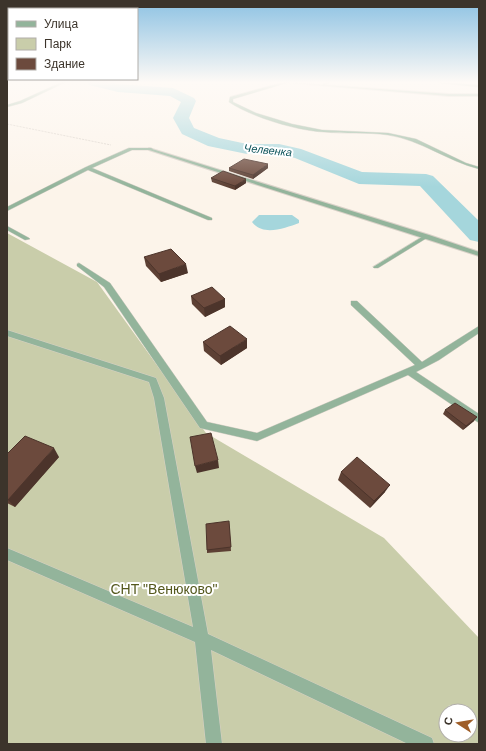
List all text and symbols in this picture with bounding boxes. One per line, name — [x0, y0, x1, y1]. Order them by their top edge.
legend — [8, 8, 138, 80]
text: Улица — [44, 17, 78, 31]
text: Парк — [44, 37, 72, 51]
text: Здание — [44, 57, 85, 71]
water label: Челвенка — [243, 142, 293, 158]
park label: СНТ "Венюково" — [110, 581, 218, 597]
north arrow — [438, 703, 478, 743]
text: С — [442, 716, 455, 726]

